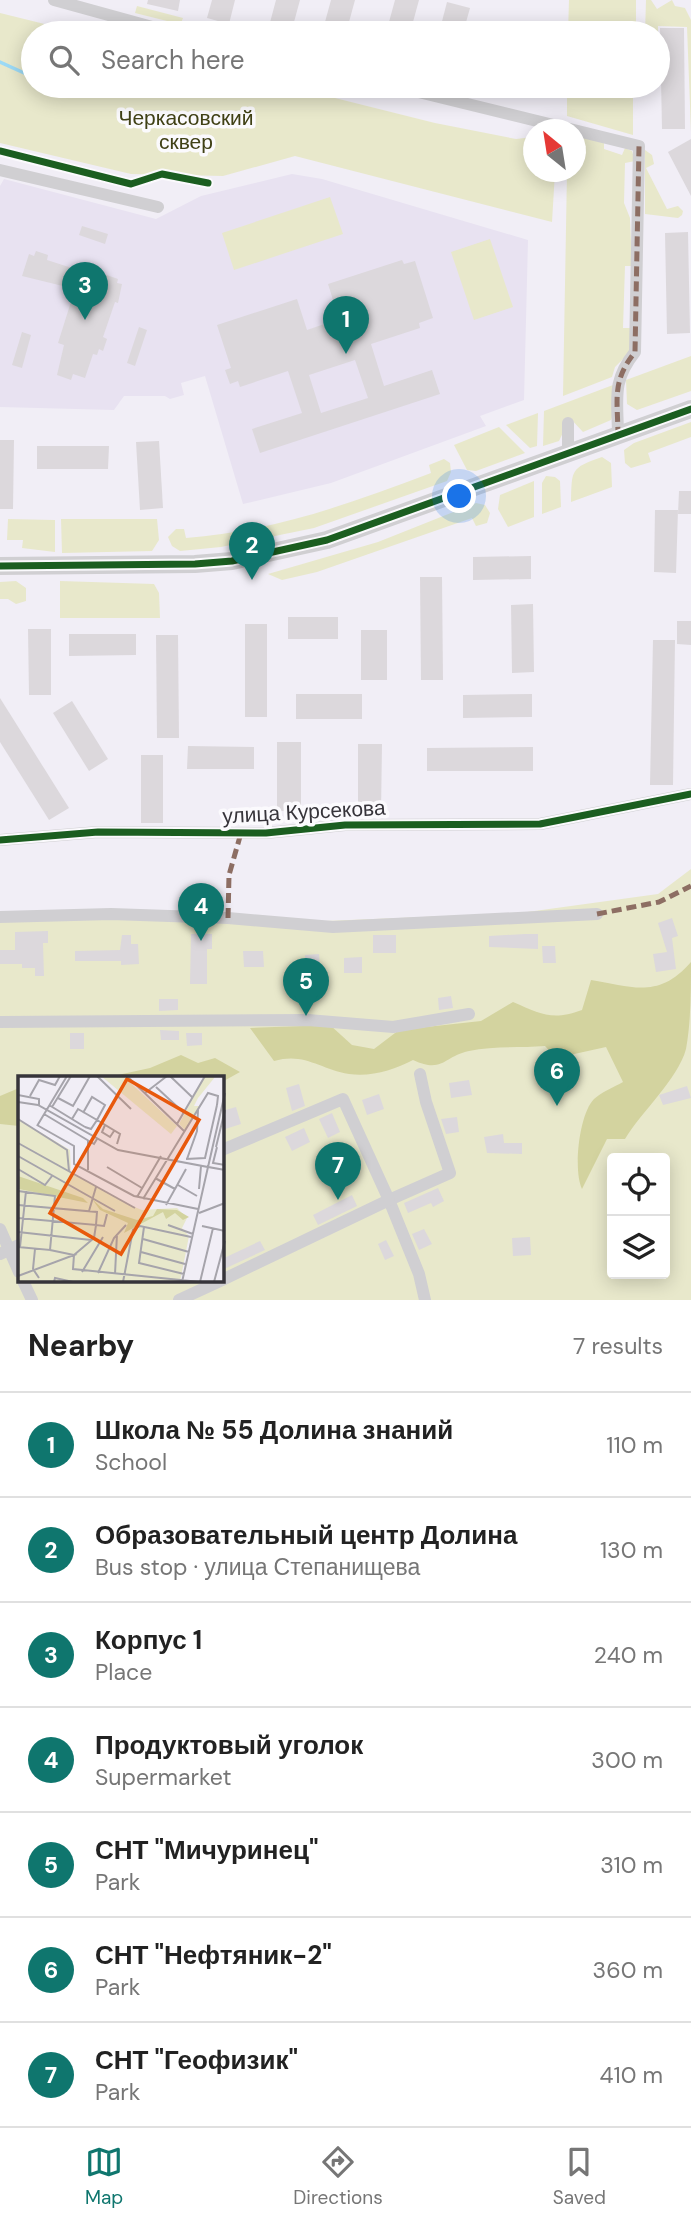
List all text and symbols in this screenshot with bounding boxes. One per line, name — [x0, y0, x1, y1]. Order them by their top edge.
search box — [21, 21, 670, 98]
icon: search — [45, 41, 83, 79]
text: Search here — [101, 43, 244, 77]
park label: Черкасовский сквер — [118, 104, 254, 156]
north arrow — [523, 119, 586, 182]
pin: 3 — [62, 262, 108, 320]
pin: 1 — [323, 296, 369, 354]
your location — [442, 479, 476, 513]
pin: 2 — [229, 522, 275, 580]
street label: улица Курсекова — [222, 794, 387, 830]
pin: 4 — [178, 883, 224, 941]
pin: 5 — [283, 958, 329, 1016]
pin: 6 — [534, 1048, 580, 1106]
inset map — [18, 1076, 224, 1282]
pin: 7 — [315, 1142, 361, 1200]
map controls — [607, 1153, 670, 1279]
button: locate — [607, 1153, 670, 1216]
button: layers — [607, 1216, 670, 1279]
text: Nearby — [28, 1326, 134, 1365]
text: 7 results — [573, 1331, 663, 1361]
text: Школа № 55 Долина знаний — [95, 1413, 453, 1447]
text: 1 — [47, 1430, 55, 1460]
text: 110 m — [606, 1430, 663, 1460]
text: School — [95, 1447, 167, 1477]
text: Образовательный центр Долина — [95, 1518, 518, 1552]
text: 2 — [44, 1535, 58, 1565]
text: 130 m — [600, 1535, 663, 1565]
text: Bus stop · улица Степанищева — [95, 1552, 420, 1582]
text: Корпус 1 — [95, 1623, 202, 1657]
text: 3 — [44, 1640, 58, 1670]
text: 240 m — [594, 1640, 663, 1670]
text: Place — [95, 1657, 152, 1687]
text: Продуктовый уголок — [95, 1728, 363, 1762]
text: 4 — [44, 1745, 58, 1775]
text: 300 m — [591, 1745, 663, 1775]
text: Supermarket — [95, 1762, 231, 1792]
text: СНТ "Мичуринец" — [95, 1833, 319, 1867]
text: 5 — [44, 1850, 58, 1880]
text: 310 m — [600, 1850, 663, 1880]
text: Park — [95, 1867, 140, 1897]
text: СНТ "Нефтяник-2" — [95, 1938, 332, 1972]
text: 6 — [44, 1955, 58, 1985]
text: 360 m — [593, 1955, 663, 1985]
text: Park — [95, 1972, 140, 2002]
text: СНТ "Геофизик" — [95, 2043, 298, 2077]
text: 7 — [45, 2060, 57, 2090]
text: 410 m — [600, 2060, 663, 2090]
text: Park — [95, 2077, 140, 2107]
tab: Map — [85, 2143, 123, 2210]
tab: Directions — [293, 2143, 383, 2210]
tab: Saved — [553, 2143, 606, 2210]

